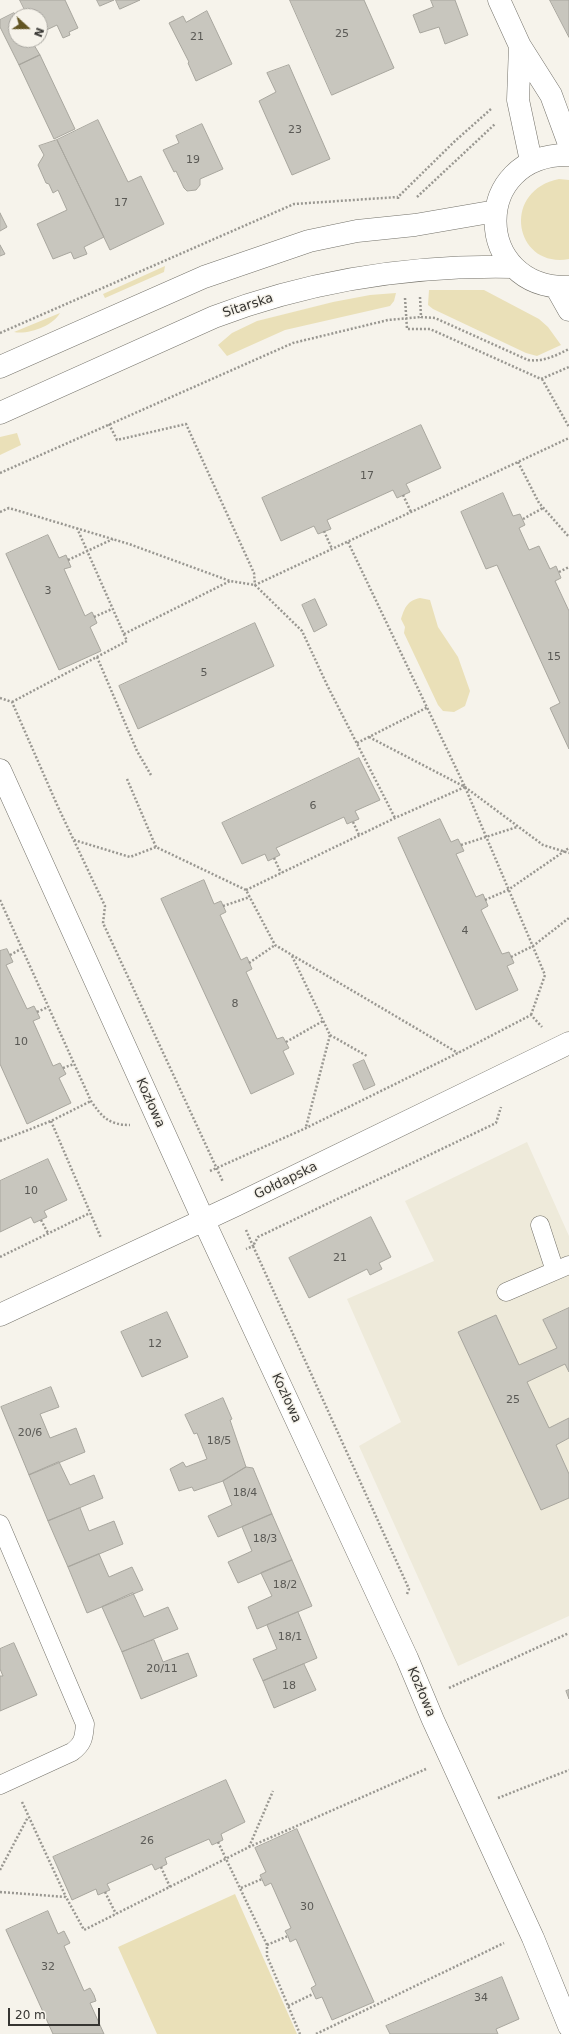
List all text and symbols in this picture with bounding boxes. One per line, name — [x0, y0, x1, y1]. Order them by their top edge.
north arrow — [8, 8, 48, 48]
text: N — [31, 25, 46, 39]
house number: 25 — [335, 27, 349, 41]
house number: 21 — [190, 30, 204, 44]
house number: 23 — [288, 123, 302, 137]
house number: 19 — [186, 153, 200, 167]
house number: 17 — [114, 196, 128, 210]
street label: Sitarska — [221, 290, 275, 322]
house number: 17 — [360, 469, 374, 483]
house number: 3 — [45, 584, 51, 598]
house number: 15 — [547, 650, 561, 664]
house number: 5 — [201, 666, 207, 680]
house number: 6 — [310, 799, 316, 813]
house number: 4 — [462, 924, 468, 938]
house number: 8 — [232, 997, 238, 1011]
house number: 10 — [14, 1035, 28, 1049]
street label: Kozłowa — [132, 1076, 168, 1130]
street label: Gołdapska — [252, 1159, 320, 1203]
house number: 10 — [24, 1184, 38, 1198]
house number: 21 — [333, 1251, 347, 1265]
house number: 12 — [148, 1337, 162, 1351]
street label: Kozłowa — [268, 1371, 304, 1425]
house number: 25 — [506, 1393, 520, 1407]
house number: 20/6 — [18, 1426, 42, 1440]
house number: 18/5 — [207, 1434, 231, 1448]
house number: 18/4 — [233, 1486, 257, 1500]
house number: 18/3 — [253, 1532, 277, 1546]
house number: 18/2 — [273, 1578, 297, 1592]
house number: 18/1 — [278, 1630, 302, 1644]
house number: 20/11 — [146, 1662, 178, 1676]
street label: Kozłowa — [403, 1665, 439, 1719]
house number: 18 — [282, 1679, 296, 1693]
house number: 26 — [140, 1834, 154, 1848]
house number: 30 — [300, 1900, 314, 1914]
house number: 32 — [41, 1960, 55, 1974]
house number: 34 — [474, 1991, 488, 2005]
scale bar — [10, 2000, 102, 2026]
text: 20 m — [15, 2008, 46, 2022]

